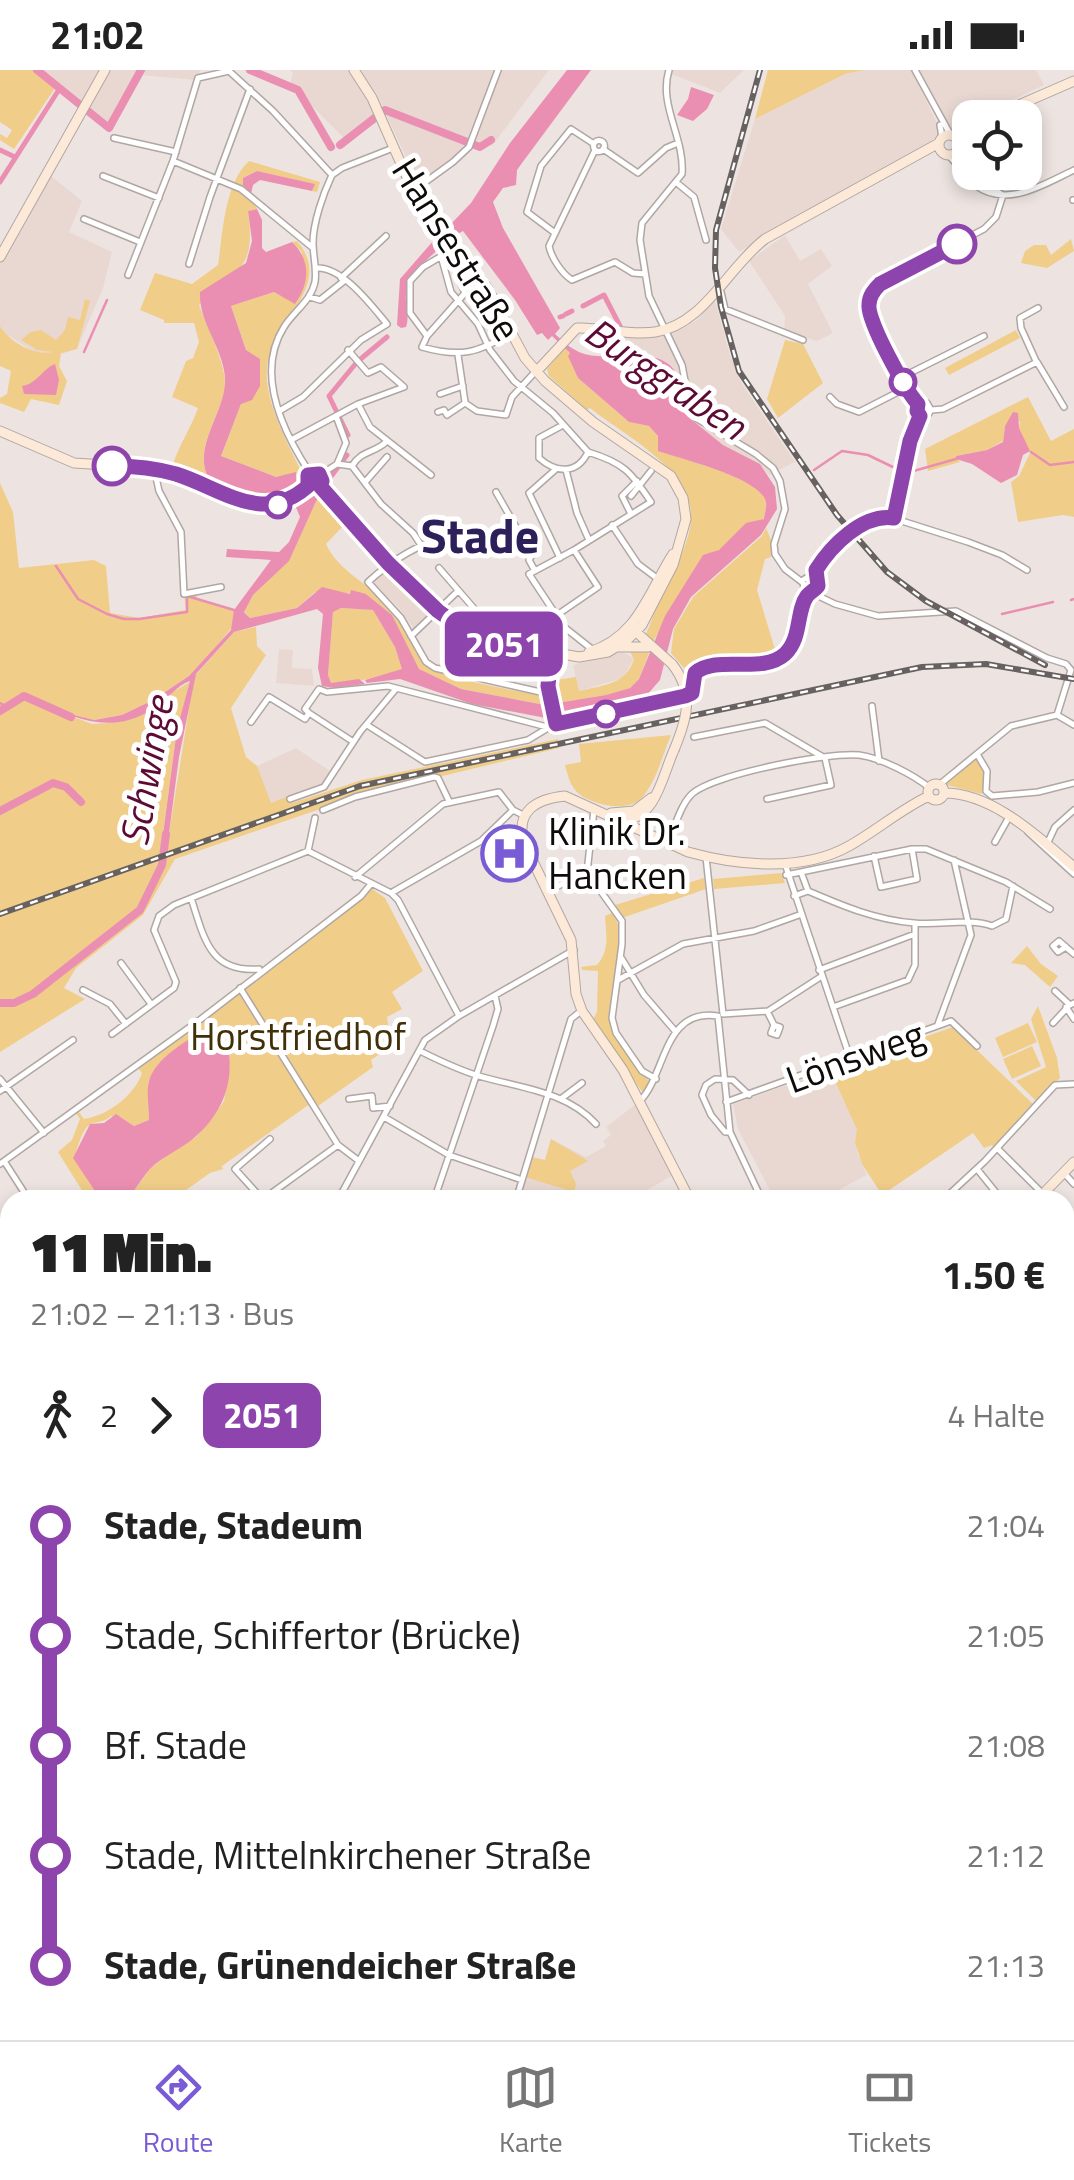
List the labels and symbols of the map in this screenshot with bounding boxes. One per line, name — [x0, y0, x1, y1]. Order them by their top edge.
street label: Hansestraße — [378, 146, 536, 352]
unlabelled marker — [938, 225, 976, 263]
water label: Burggraben — [573, 301, 760, 455]
unlabelled marker — [890, 369, 916, 395]
unlabelled marker — [93, 447, 131, 485]
unlabelled marker — [265, 492, 291, 518]
district label: Stade — [421, 499, 539, 572]
line badge: 2051 — [434, 612, 574, 676]
water label: Schwinge — [103, 689, 190, 850]
unlabelled marker — [593, 701, 619, 727]
place label: Klinik Dr. Hancken — [548, 802, 687, 904]
hospital icon: Klinik Dr. Hancken — [479, 823, 539, 883]
street label: Lönsweg — [778, 1004, 932, 1108]
park label: Horstfriedhof — [190, 1007, 406, 1065]

